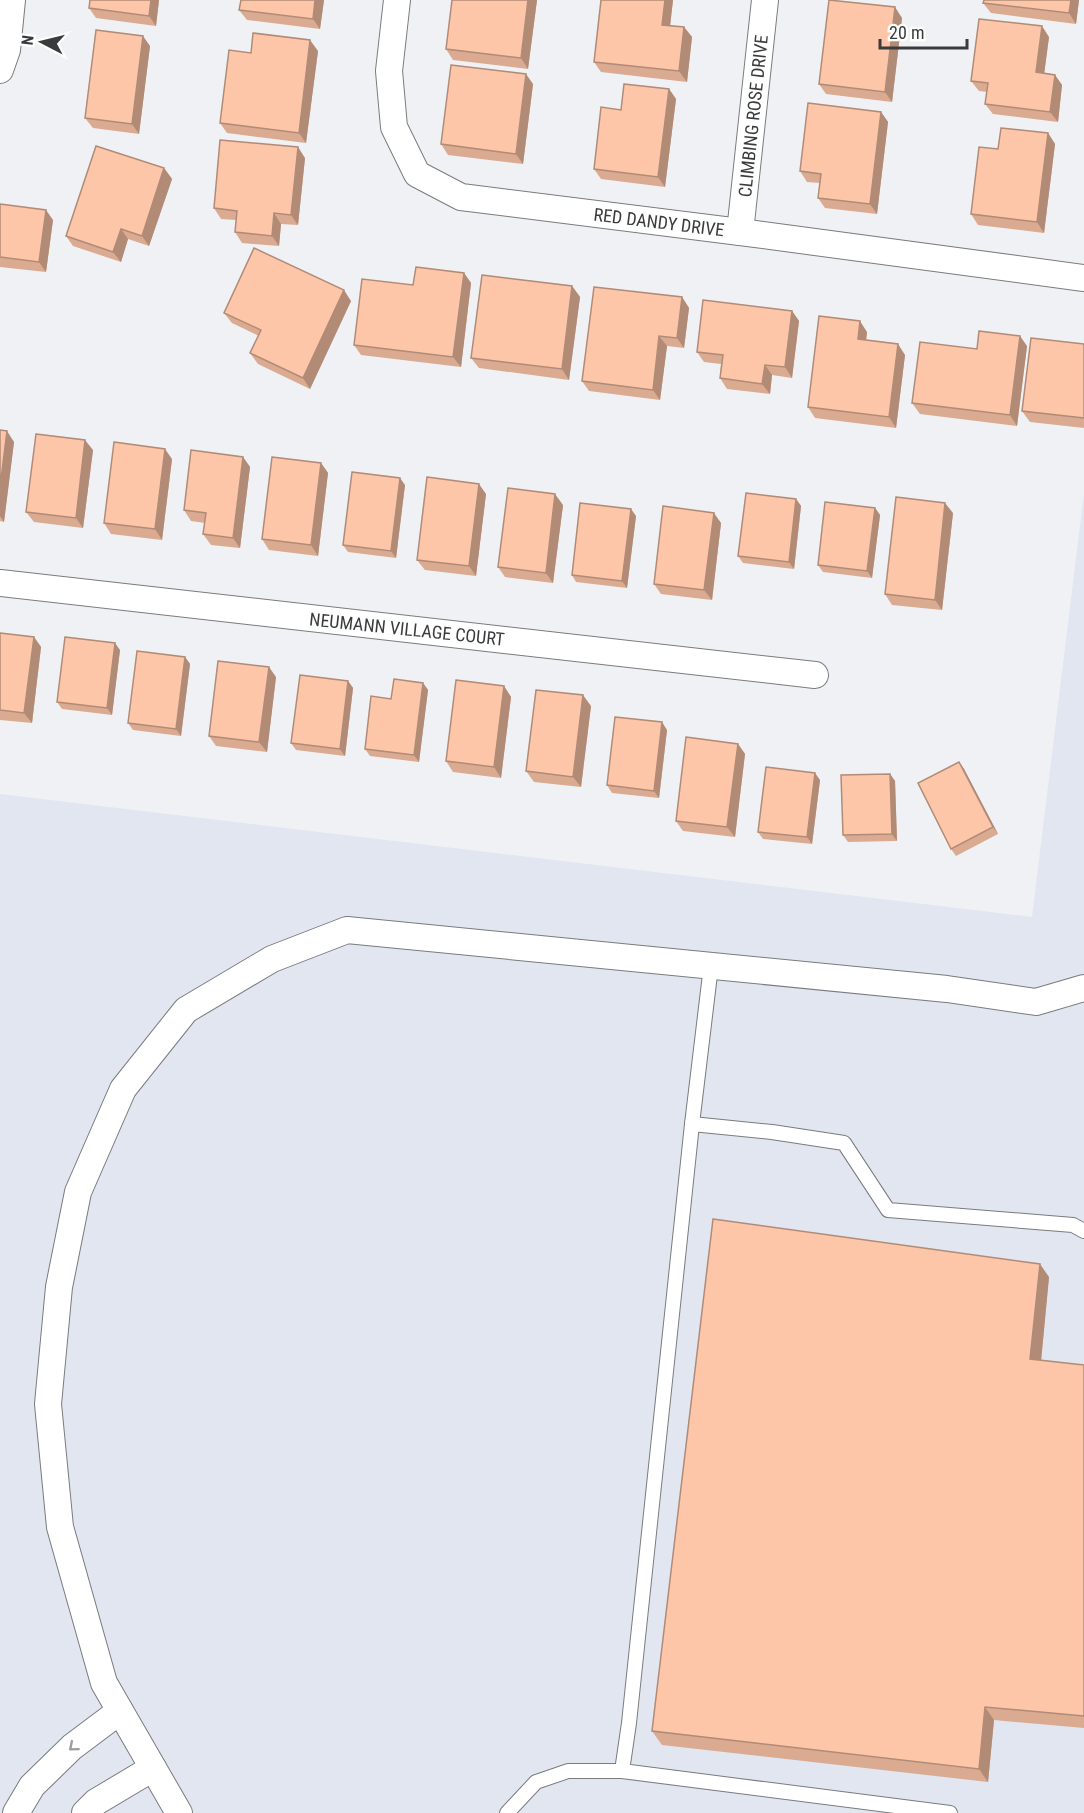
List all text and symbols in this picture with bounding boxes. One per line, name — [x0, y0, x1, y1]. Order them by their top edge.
north arrow — [12, 12, 72, 72]
scale bar — [880, 12, 967, 50]
text: 20 m — [889, 22, 924, 43]
text: N — [18, 34, 38, 46]
street label: CLIMBING ROSE DRIVE — [734, 34, 772, 198]
street label: RED DANDY DRIVE — [593, 204, 726, 240]
street label: NEUMANN VILLAGE COURT — [308, 608, 506, 650]
one-way arrow — [69, 1739, 80, 1750]

